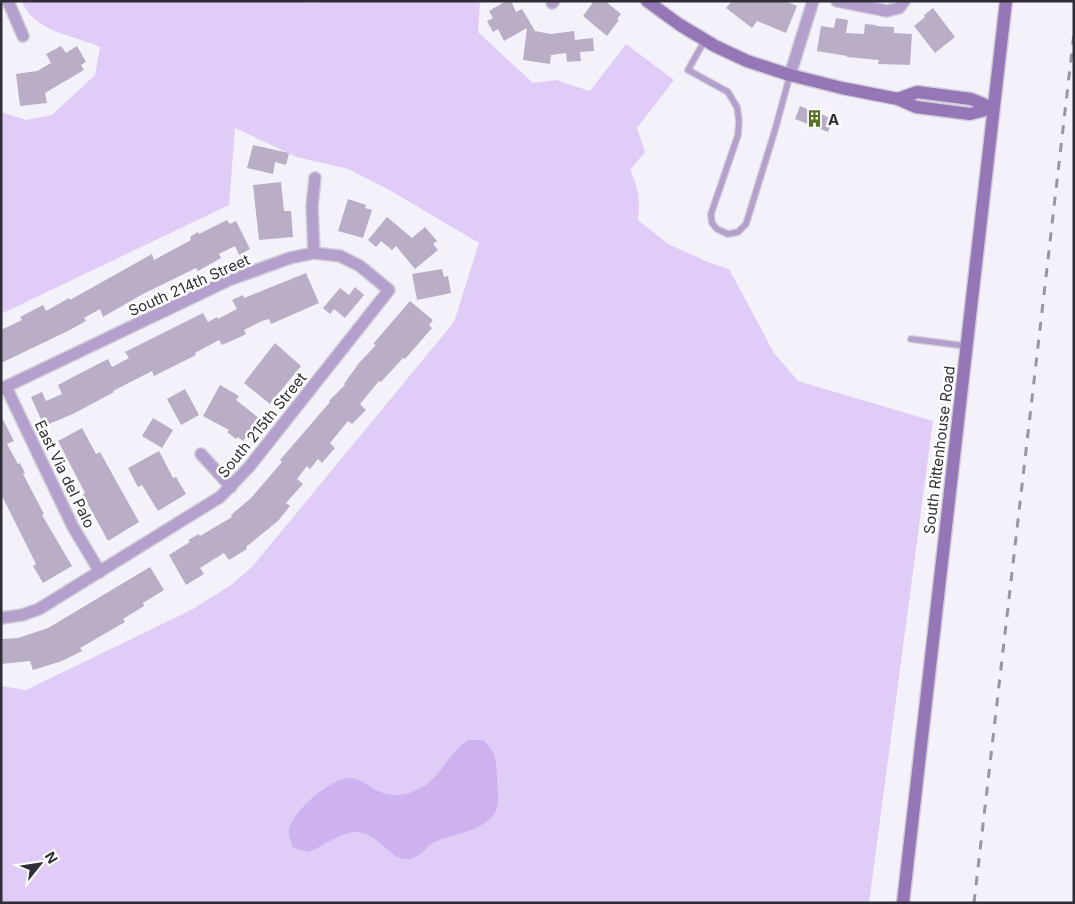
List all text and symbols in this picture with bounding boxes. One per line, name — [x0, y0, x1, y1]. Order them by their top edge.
building icon: A — [804, 109, 824, 129]
place label: A — [828, 110, 839, 129]
street label: South 214th Street — [125, 250, 253, 320]
street label: South Rittenhouse Road — [919, 365, 959, 535]
street label: South 215th Street — [214, 368, 310, 482]
street label: East Via del Palo — [31, 417, 99, 531]
north arrow — [15, 839, 65, 889]
text: N — [42, 848, 62, 866]

